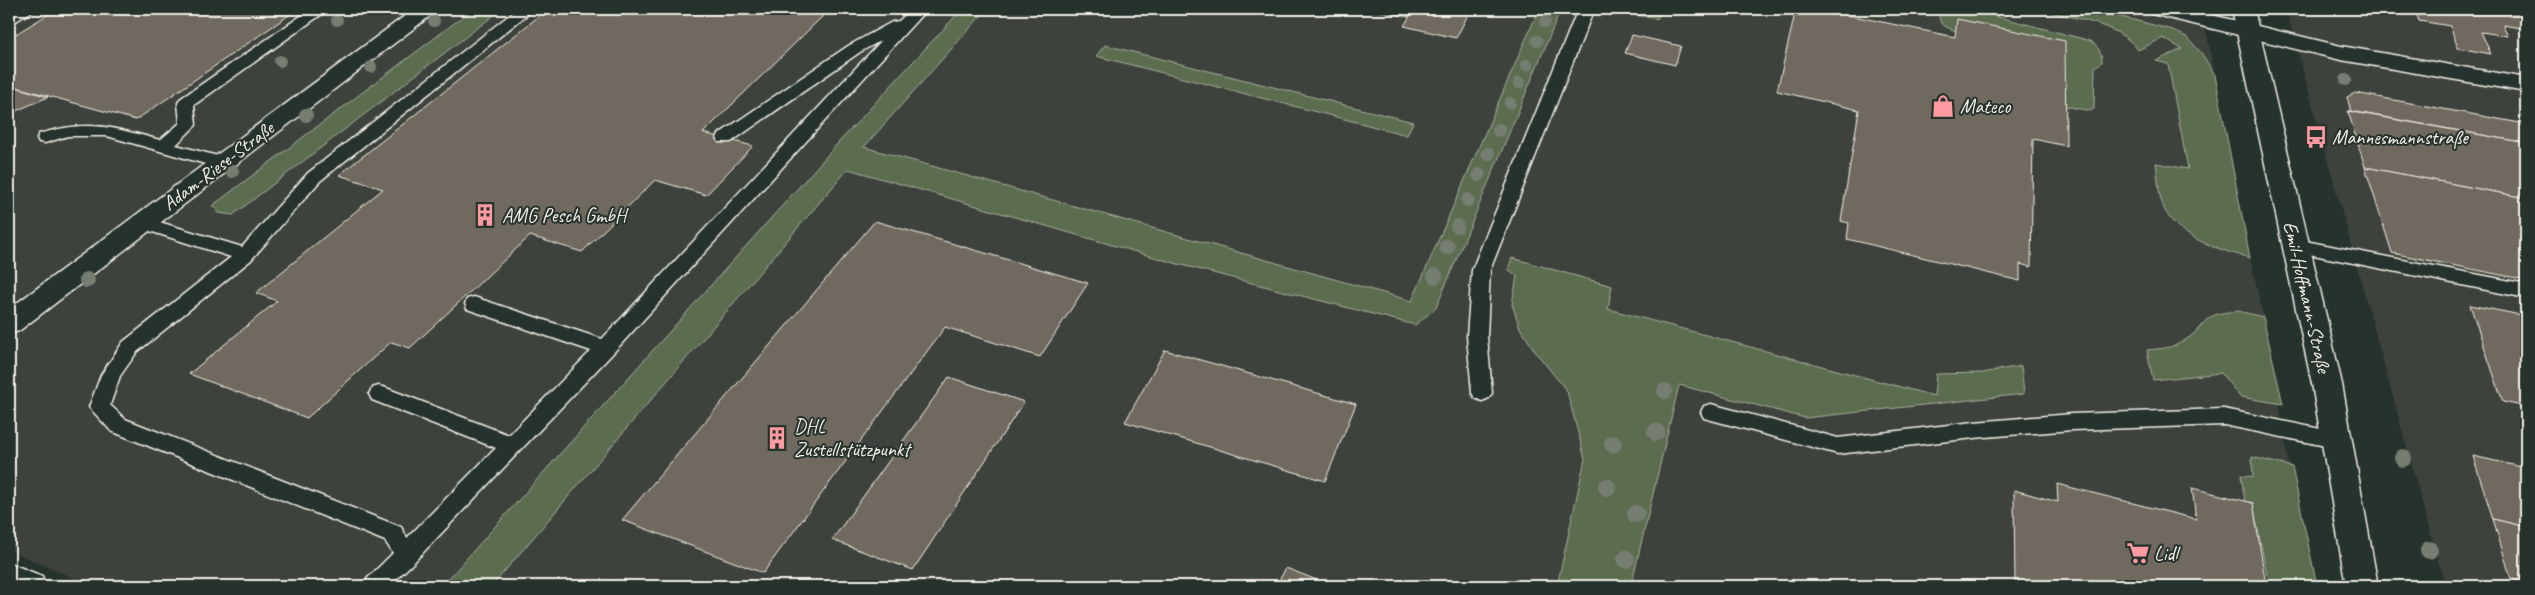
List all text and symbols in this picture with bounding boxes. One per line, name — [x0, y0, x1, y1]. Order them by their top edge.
shop icon: Mateco — [1930, 93, 1956, 119]
place label: Mateco — [1960, 94, 2011, 119]
street label: Adam-Riese-Straße — [157, 115, 280, 216]
bus stop icon: Mannesmannstraße — [2303, 124, 2329, 150]
place label: Mannesmannstraße — [2332, 125, 2469, 150]
building icon: AMG Pesch GmbH — [472, 202, 498, 228]
place label: AMG Pesch GmbH — [502, 203, 629, 228]
street label: Emil-Hoffmann-Straße — [2277, 219, 2337, 377]
place label: DHL Zustellstützpunkt — [794, 414, 913, 462]
building icon: DHL Zustellstützpunkt — [764, 425, 790, 451]
supermarket icon: Lidl — [2125, 540, 2151, 566]
place label: Lidl — [2154, 541, 2181, 566]

